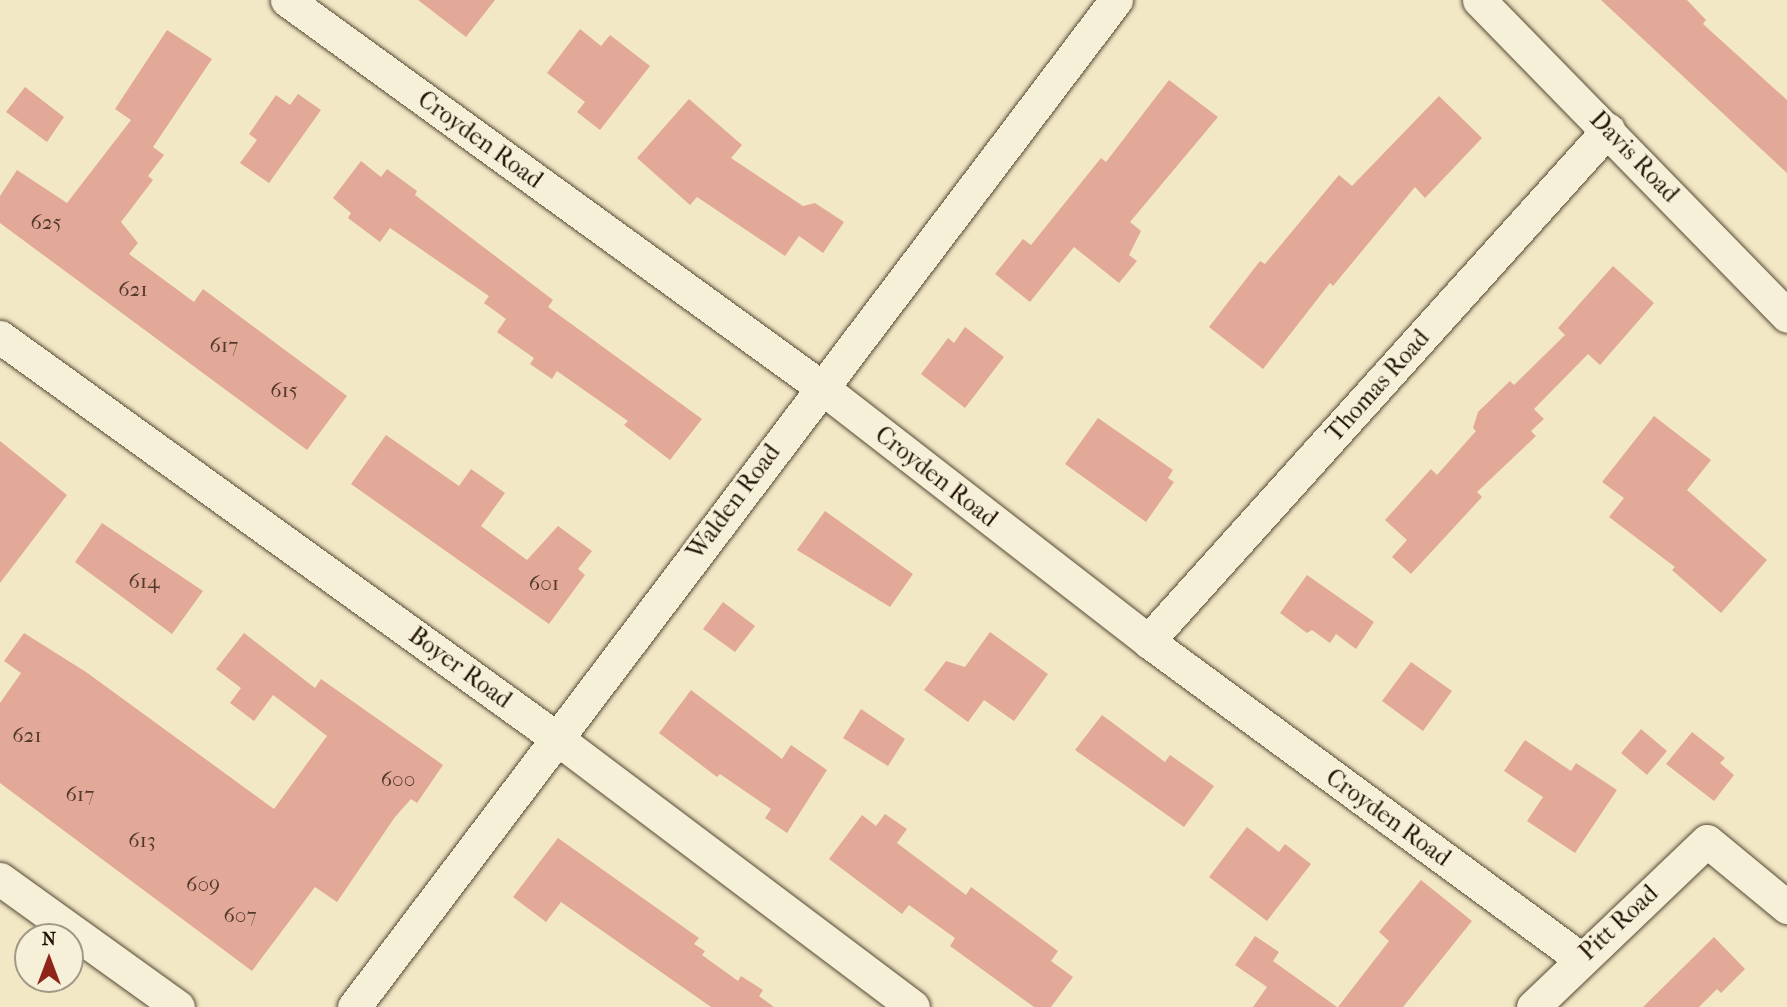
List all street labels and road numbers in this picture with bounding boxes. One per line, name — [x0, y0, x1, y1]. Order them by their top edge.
street label: Croyden Road — [412, 85, 548, 195]
street label: Davis Road — [1584, 105, 1684, 209]
street label: Thomas Road — [1320, 324, 1436, 448]
street label: Croyden Road — [869, 420, 1003, 534]
street label: Walden Road — [681, 439, 787, 565]
street label: Boyer Road — [403, 621, 517, 715]
street label: Croyden Road — [1320, 763, 1456, 873]
street label: Pitt Road — [1574, 879, 1664, 967]

